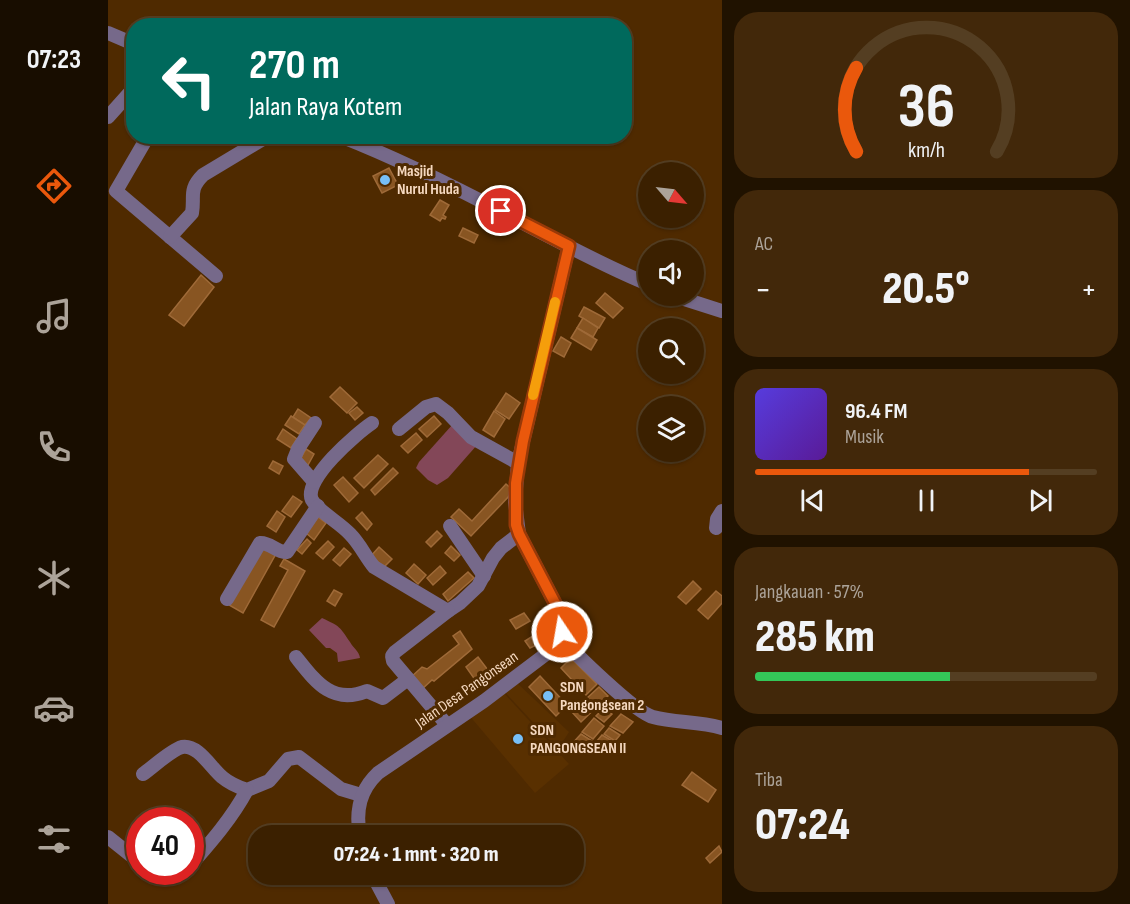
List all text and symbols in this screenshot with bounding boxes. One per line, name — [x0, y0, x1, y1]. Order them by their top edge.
text: 270 m — [249, 40, 340, 91]
icon: left — [150, 42, 228, 120]
text: 07:23 — [27, 44, 81, 76]
text: 36 — [897, 70, 955, 145]
text: Jalan Raya Kotem — [249, 91, 402, 123]
text: km/h — [907, 139, 945, 164]
place label: Masjid Nurul Huda — [397, 162, 459, 199]
north arrow — [638, 162, 704, 228]
map controls — [638, 162, 704, 462]
icon: directions — [33, 165, 75, 207]
marker: Masjid Nurul Huda — [378, 173, 392, 187]
pin — [475, 185, 526, 236]
icon: arrive — [484, 194, 517, 227]
text: AC — [755, 232, 773, 256]
button: sound — [638, 240, 704, 306]
text: 20.5° — [882, 262, 970, 317]
text: − — [755, 270, 771, 310]
text: + — [1081, 270, 1097, 310]
icon: music — [33, 295, 75, 337]
button: search — [638, 318, 704, 384]
button: layers — [638, 396, 704, 462]
text: 96.4 FM — [845, 398, 907, 425]
text: Musik — [845, 425, 884, 449]
icon: phone — [33, 426, 75, 468]
icon: previous — [796, 484, 829, 517]
icon: pause — [910, 484, 943, 517]
icon: next — [1024, 484, 1057, 517]
icon: climate — [33, 557, 75, 599]
text: Jangkauan · 57% — [755, 580, 864, 604]
position arrow — [530, 600, 594, 664]
text: 285 km — [755, 610, 875, 665]
street label: Jalan Desa Pangonsean — [411, 647, 522, 733]
place label: SDN Pangongsean 2 — [560, 678, 644, 715]
icon: car — [33, 687, 75, 729]
marker: SDN Pangongsean 2 — [541, 689, 555, 703]
place label: SDN PANGONGSEAN II — [530, 721, 626, 758]
marker: SDN PANGONGSEAN II — [511, 732, 525, 746]
text: Tiba — [755, 768, 783, 792]
text: 07:24 — [755, 798, 850, 853]
speed limit sign: 40 — [126, 807, 204, 885]
icon: filters — [33, 818, 75, 860]
text: 07:24 · 1 mnt · 320 m — [333, 841, 499, 868]

